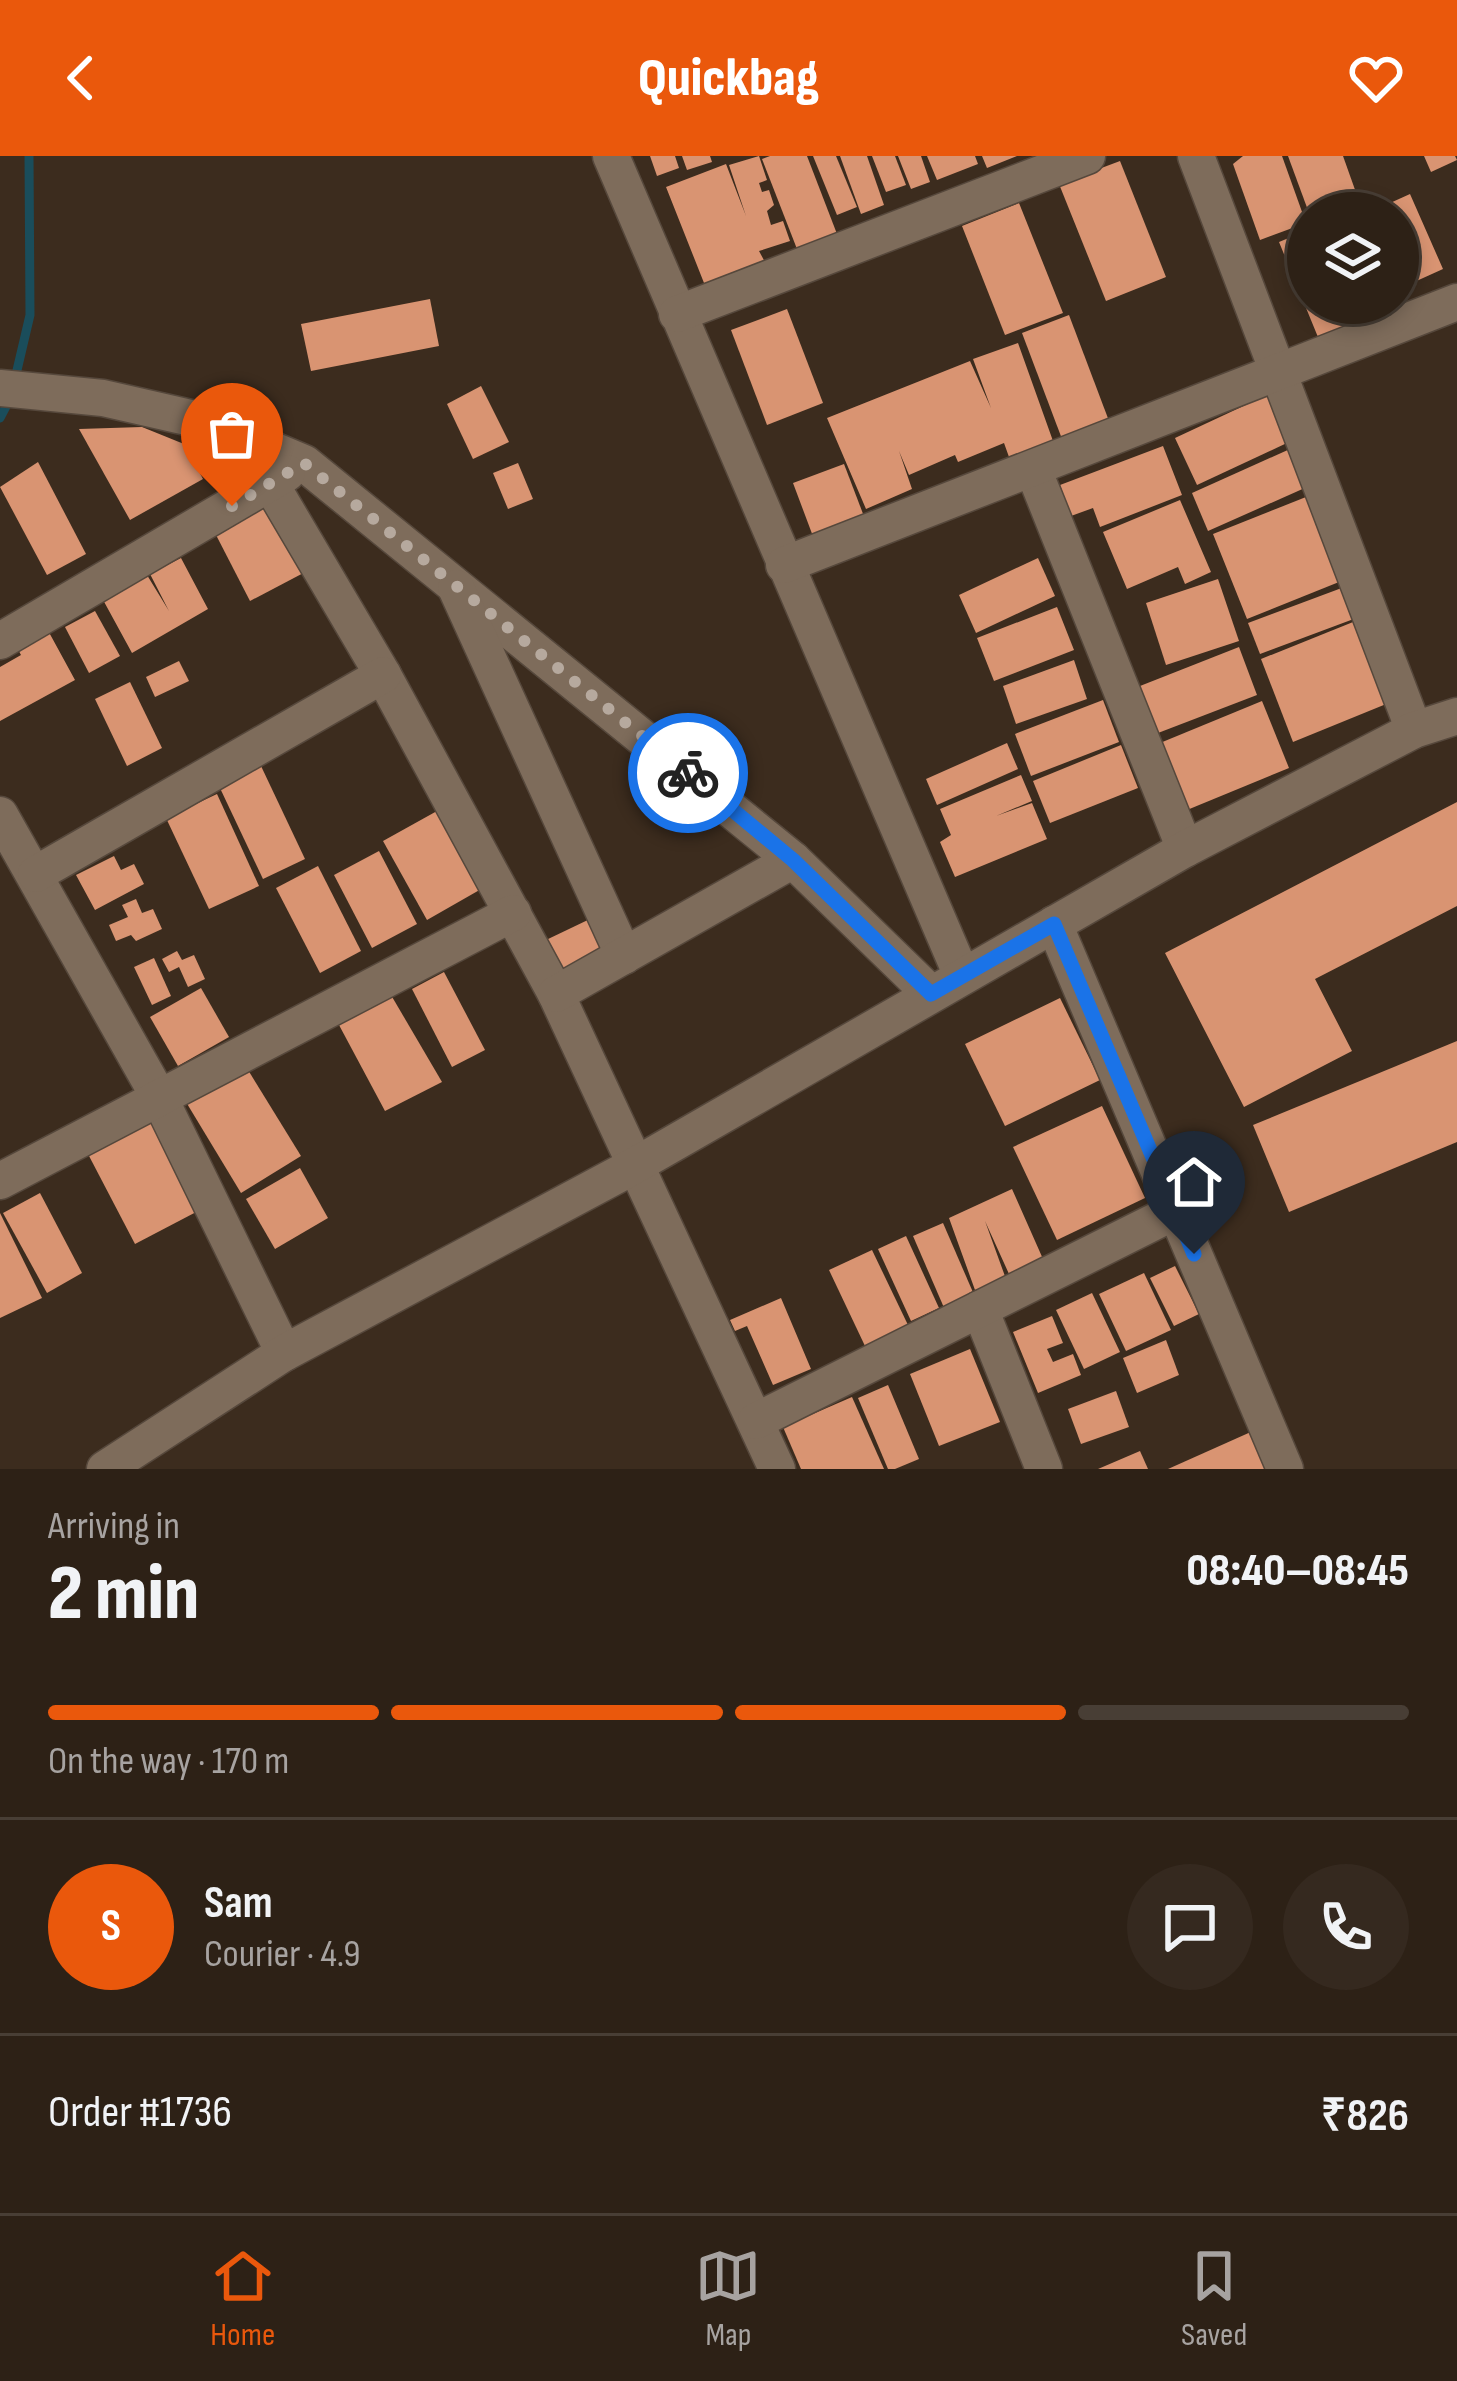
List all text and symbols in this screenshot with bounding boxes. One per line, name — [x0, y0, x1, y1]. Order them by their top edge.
icon: back — [48, 45, 114, 111]
icon: heart — [1343, 45, 1409, 111]
text: Quickbag — [638, 46, 819, 111]
map controls — [1287, 192, 1419, 324]
button: layers — [1287, 192, 1419, 324]
pin — [181, 383, 283, 506]
icon: bag — [199, 401, 265, 467]
courier — [628, 713, 748, 833]
icon: bike — [655, 740, 721, 806]
pin — [1143, 1131, 1245, 1254]
icon: home — [1161, 1149, 1227, 1215]
text: Arriving in — [48, 1503, 180, 1550]
text: 08:40–08:45 — [1186, 1544, 1409, 1599]
text: 2 min — [48, 1548, 199, 1641]
text: On the way · 170 m — [48, 1738, 289, 1785]
button: chat — [1127, 1864, 1253, 1990]
button: phone — [1283, 1864, 1409, 1990]
text: Sam — [204, 1876, 273, 1931]
text: S — [101, 1899, 121, 1954]
text: Courier · 4.9 — [204, 1931, 361, 1978]
text: Order #1736 — [48, 2085, 232, 2140]
text: ₹826 — [1321, 2089, 1409, 2144]
tab: Home — [210, 2243, 276, 2355]
tab: Map — [695, 2243, 761, 2355]
tab: Saved — [1181, 2243, 1247, 2355]

